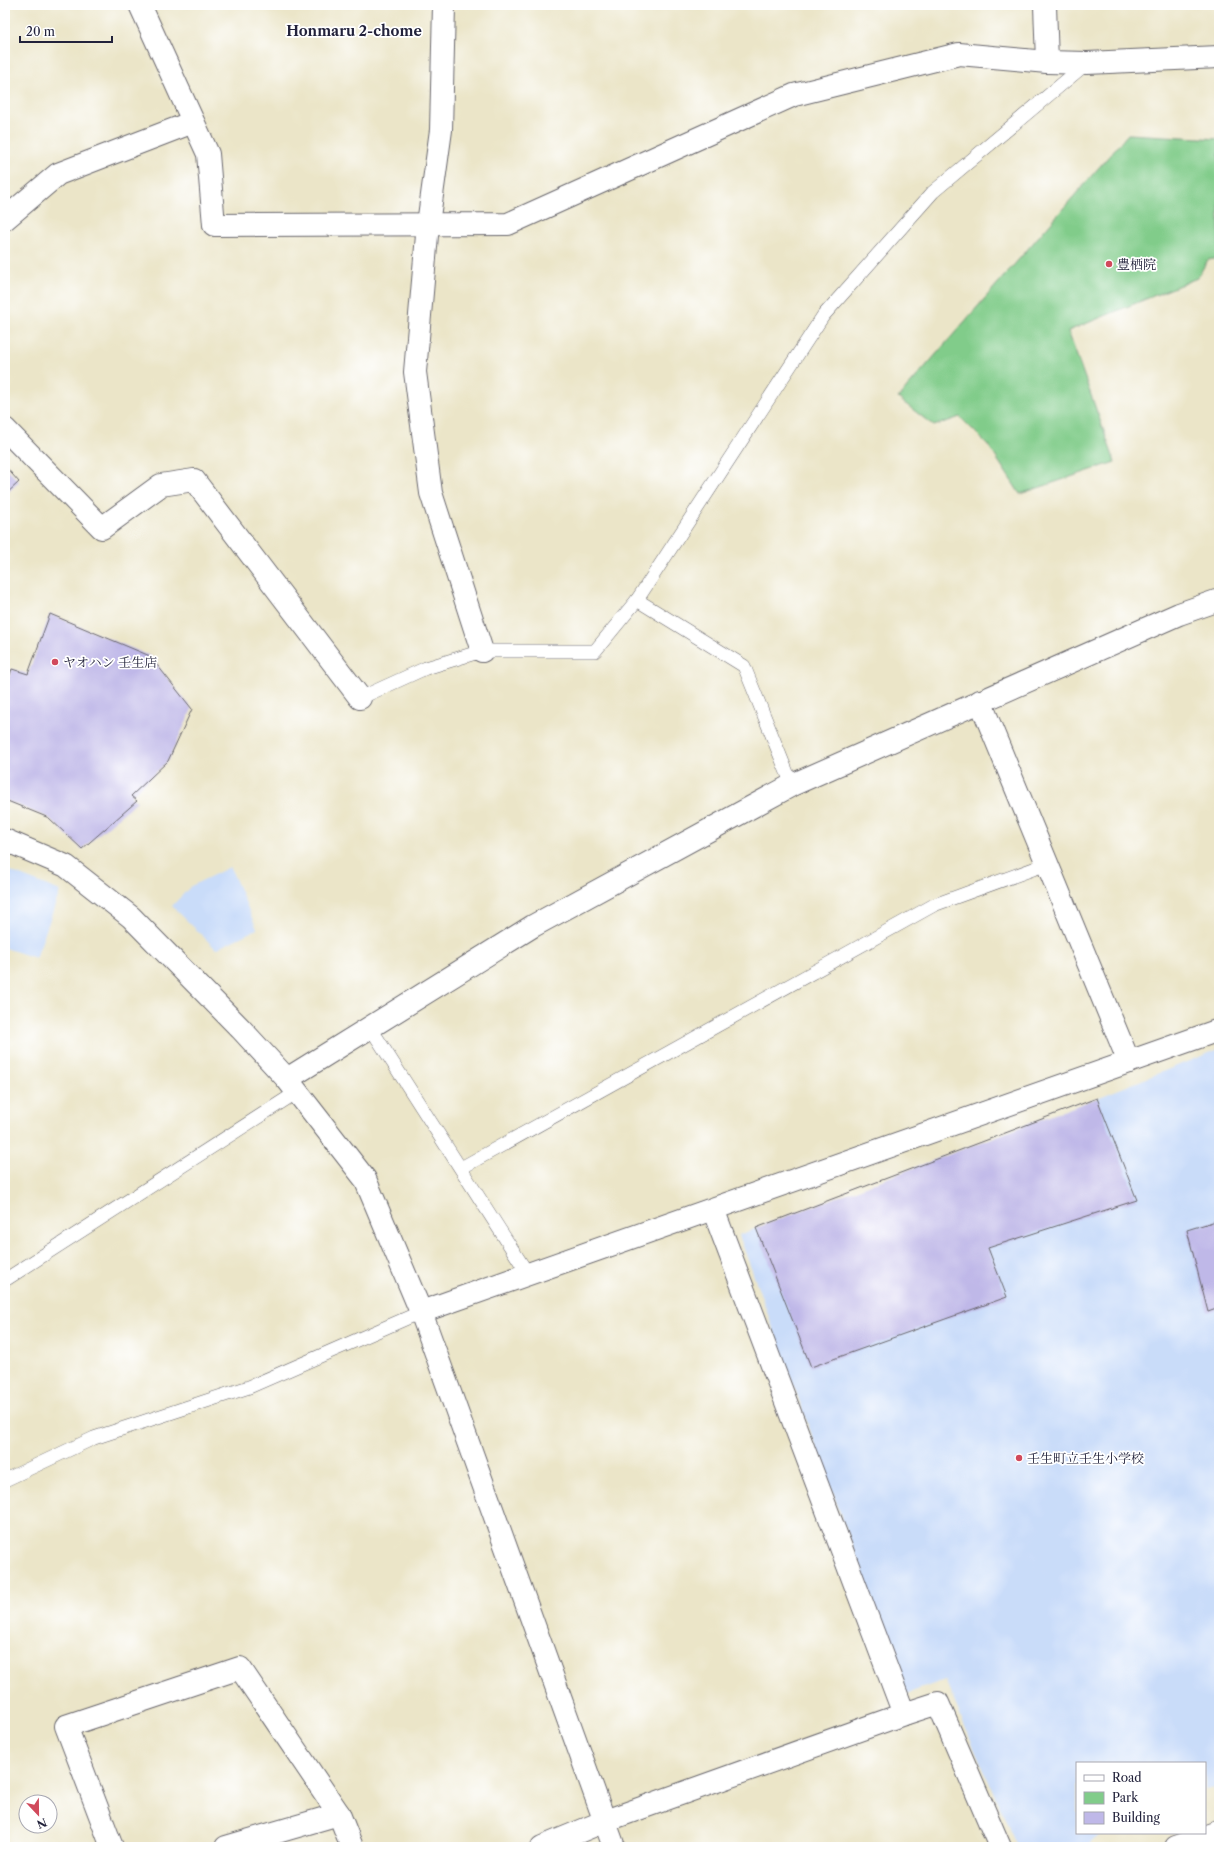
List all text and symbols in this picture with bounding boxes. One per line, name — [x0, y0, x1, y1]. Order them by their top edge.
scale bar — [20, 18, 112, 44]
district label: Honmaru 2-chome — [286, 22, 422, 40]
text: 20 m — [26, 24, 55, 39]
place label: 豊栖院 — [1117, 256, 1156, 272]
marker: 豊栖院 — [1104, 259, 1114, 269]
place label: ヤオハン 壬生店 — [63, 654, 157, 670]
marker: ヤオハン 壬生店 — [50, 657, 60, 667]
place label: 壬生町立壬生小学校 — [1027, 1450, 1144, 1466]
marker: 壬生町立壬生小学校 — [1014, 1453, 1024, 1463]
legend — [1076, 1762, 1206, 1834]
text: Road — [1112, 1770, 1142, 1785]
text: Park — [1112, 1790, 1139, 1805]
north arrow — [18, 1794, 58, 1834]
text: Building — [1112, 1810, 1160, 1825]
text: N — [34, 1815, 49, 1832]

